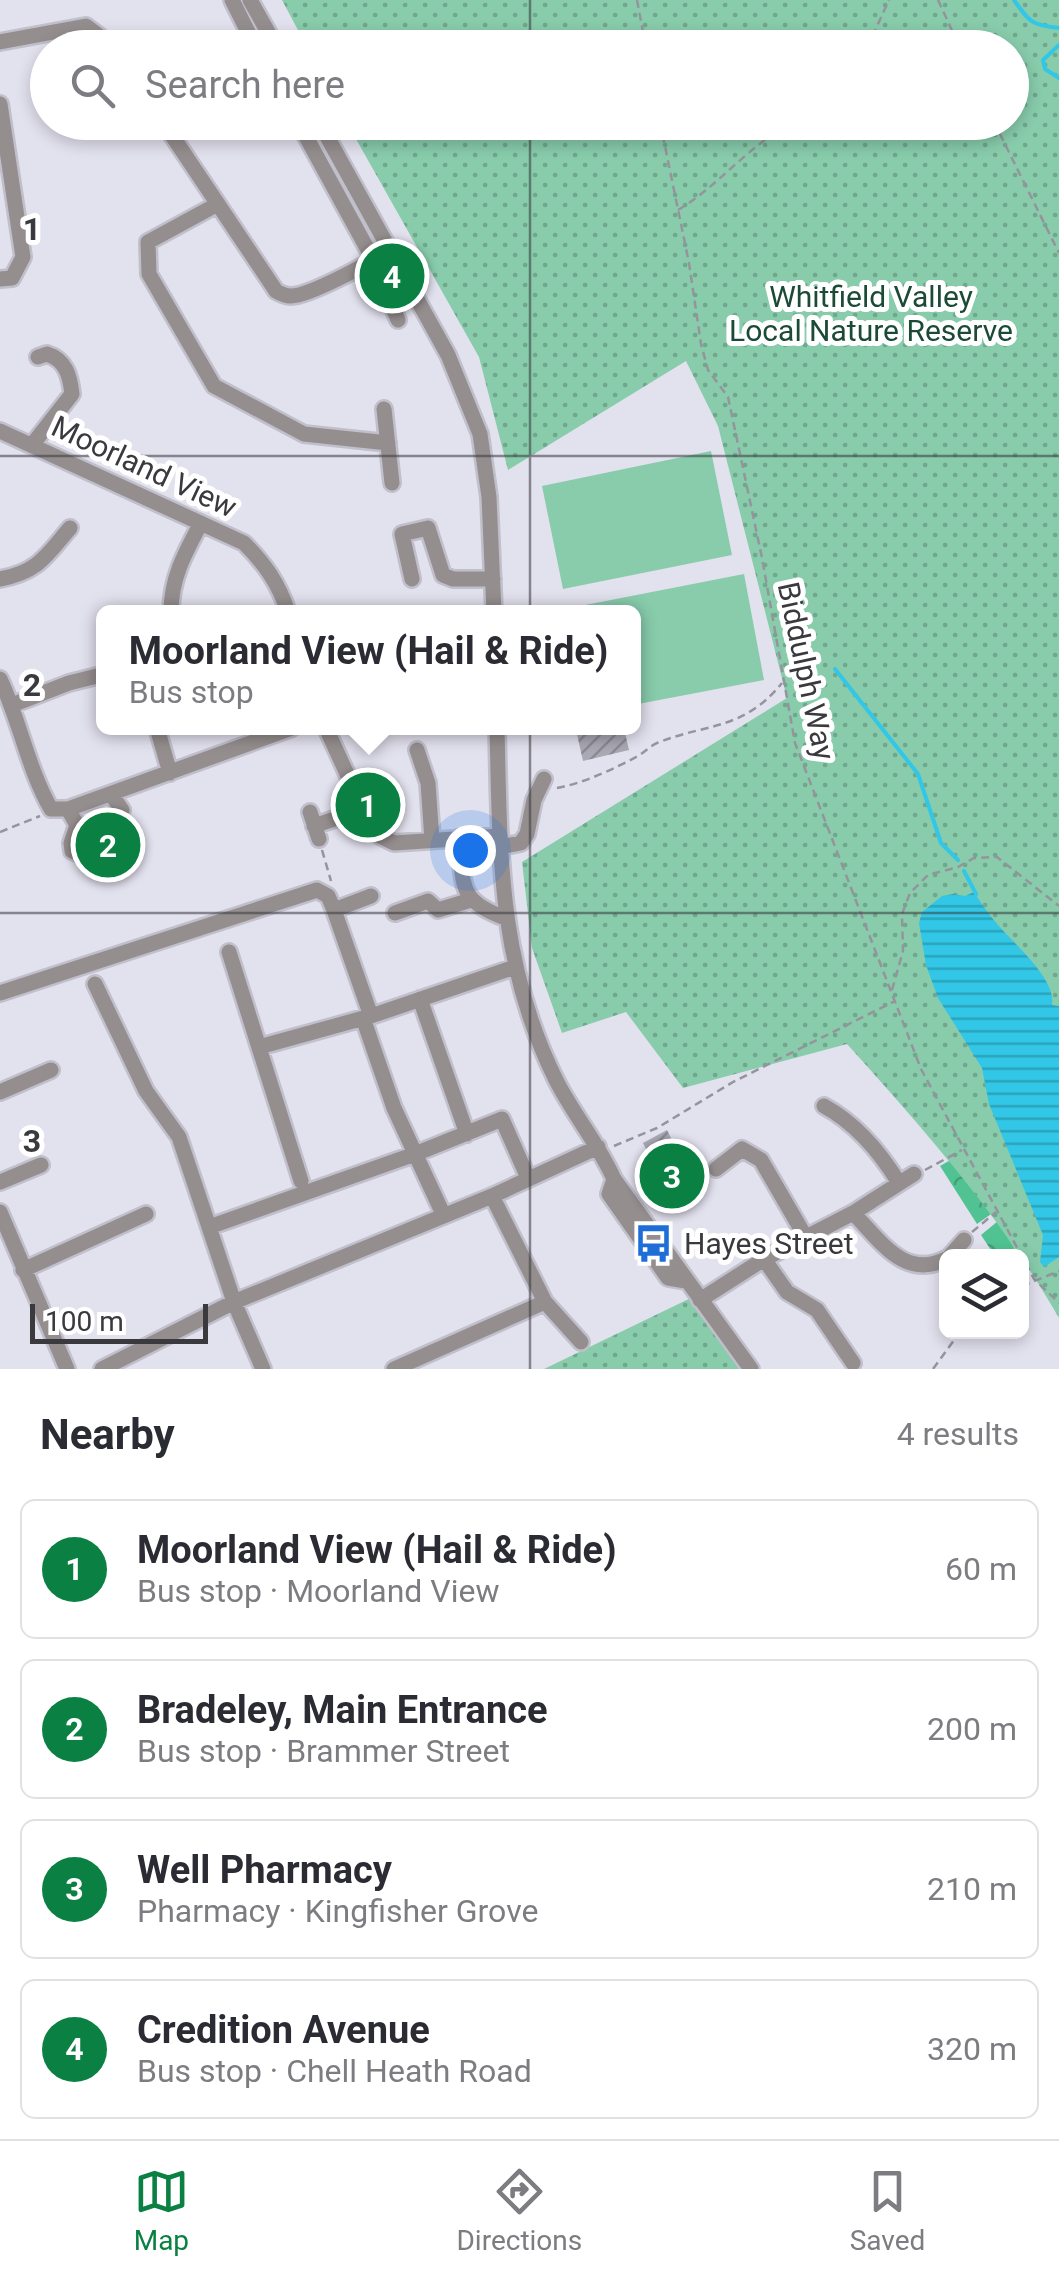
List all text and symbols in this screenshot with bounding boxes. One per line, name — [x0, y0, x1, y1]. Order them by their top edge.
search box — [30, 30, 1029, 140]
icon: search — [65, 58, 120, 113]
text: Search here — [145, 63, 345, 107]
text: 1 — [23, 210, 41, 248]
pin: 4 — [360, 238, 424, 314]
park label: Whitfield Valley Local Nature Reserve — [729, 279, 1013, 348]
street label: Moorland View — [46, 408, 242, 525]
street label: Biddulph Way — [771, 579, 842, 763]
popup — [96, 605, 641, 735]
text: Moorland View (Hail & Ride) — [129, 629, 608, 673]
text: 2 — [23, 666, 41, 704]
text: Bus stop — [129, 673, 254, 711]
pin: 1 — [336, 768, 400, 842]
pin: 2 — [76, 808, 140, 882]
your location — [445, 825, 496, 876]
text: 3 — [23, 1122, 41, 1160]
pin: 3 — [640, 1138, 704, 1214]
bus stop icon: Hayes Street — [633, 1223, 675, 1265]
place label: Hayes Street — [684, 1226, 853, 1261]
map controls — [939, 1249, 1029, 1339]
button: layers — [939, 1249, 1029, 1339]
scale bar — [30, 1299, 208, 1344]
text: 100 m — [45, 1305, 124, 1338]
text: Nearby — [40, 1410, 175, 1459]
text: 4 results — [897, 1415, 1019, 1453]
text: Moorland View (Hail & Ride) — [137, 1528, 616, 1572]
text: 1 — [65, 1550, 84, 1588]
text: 60 m — [945, 1550, 1017, 1588]
text: Bus stop · Moorland View — [137, 1572, 499, 1610]
text: Bradeley, Main Entrance — [137, 1688, 548, 1732]
text: 2 — [65, 1710, 84, 1748]
text: 200 m — [927, 1710, 1017, 1748]
text: Bus stop · Brammer Street — [137, 1732, 510, 1770]
text: Well Pharmacy — [137, 1848, 392, 1892]
text: 3 — [65, 1870, 84, 1908]
text: 210 m — [927, 1870, 1017, 1908]
text: Pharmacy · Kingfisher Grove — [137, 1892, 538, 1930]
text: Credition Avenue — [137, 2008, 430, 2052]
text: 4 — [65, 2030, 84, 2068]
text: 320 m — [927, 2030, 1017, 2068]
text: Bus stop · Chell Heath Road — [137, 2052, 532, 2090]
tab: Map — [134, 2164, 189, 2257]
tab: Directions — [456, 2164, 582, 2257]
tab: Saved — [850, 2164, 925, 2257]

